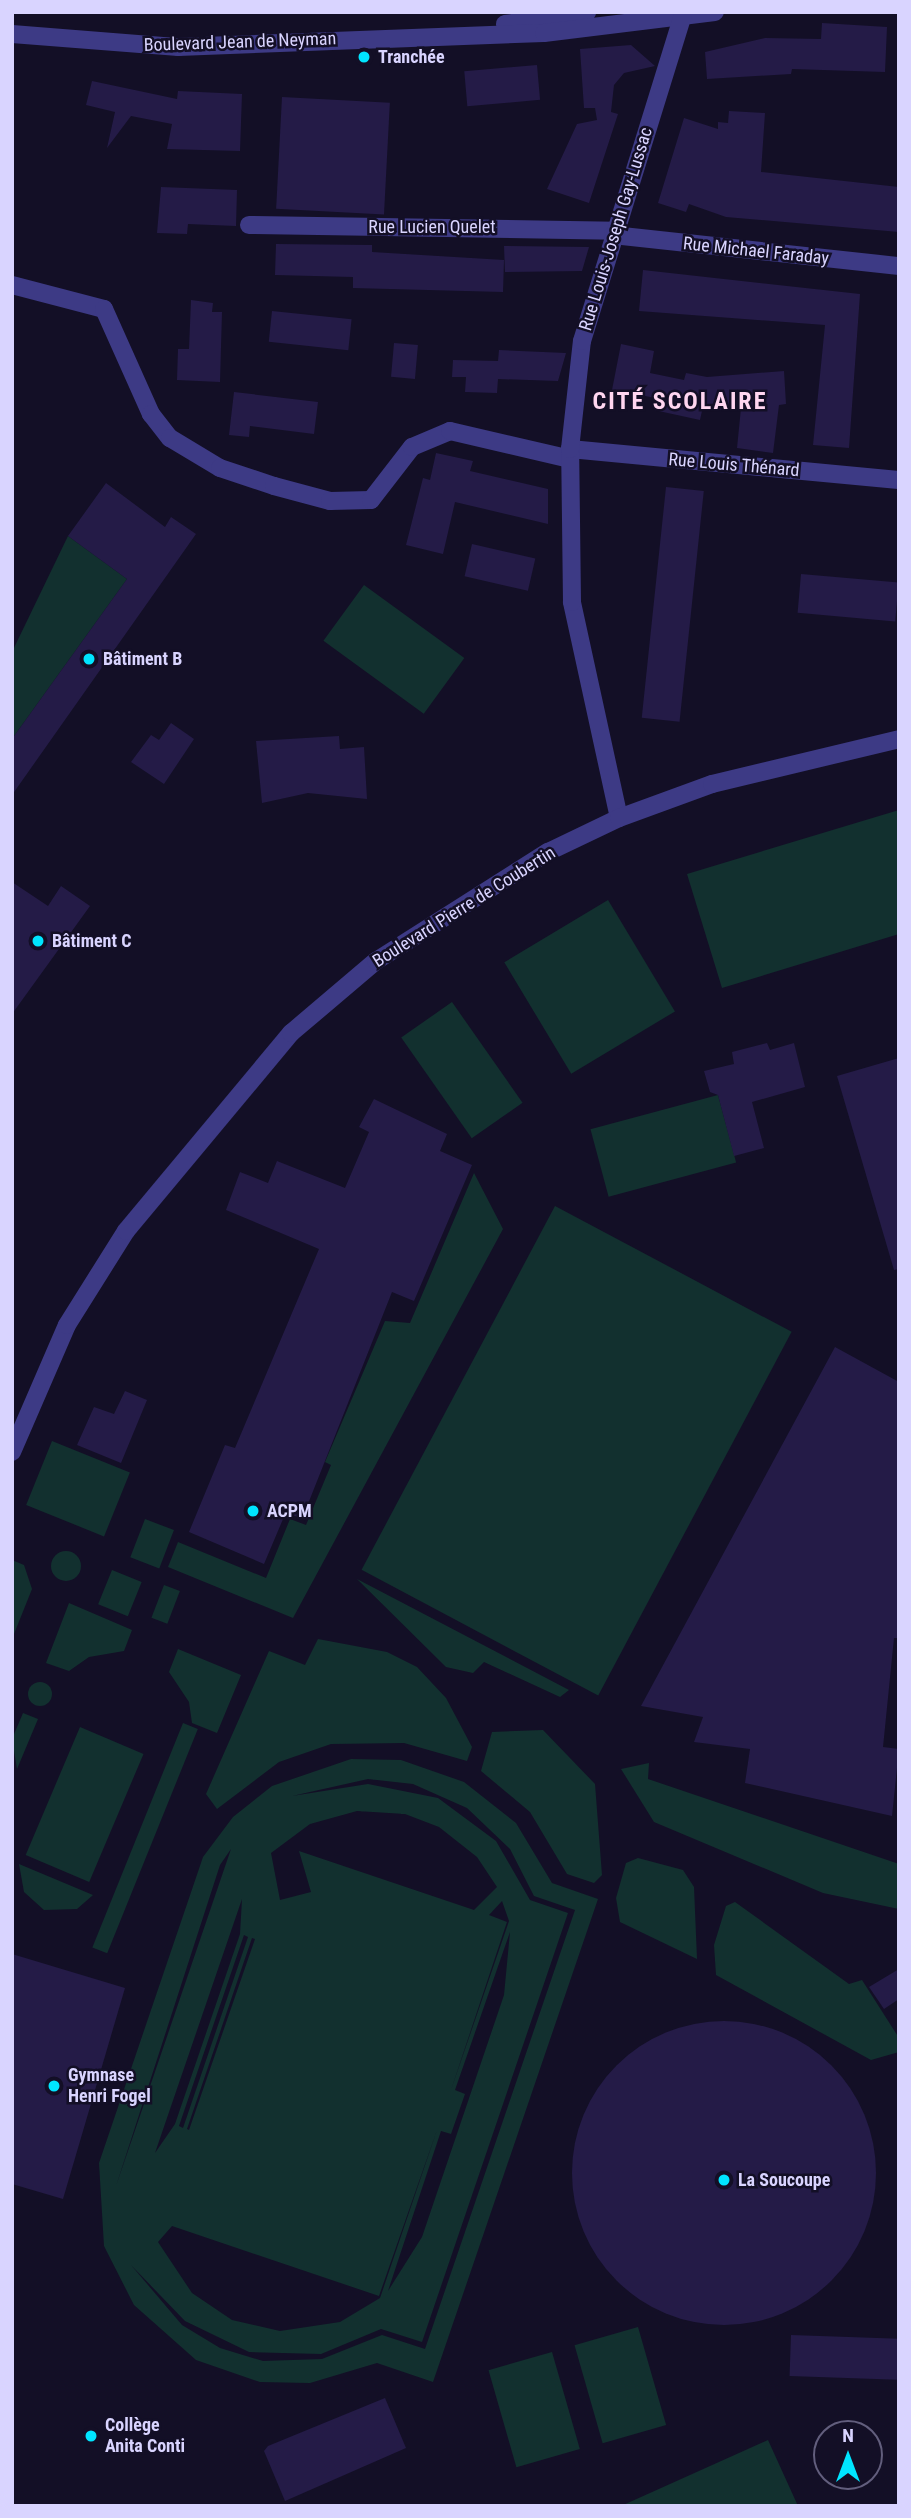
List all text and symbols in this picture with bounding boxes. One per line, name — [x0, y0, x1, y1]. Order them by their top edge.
street label: Boulevard Jean de Neyman — [143, 28, 337, 56]
place label: Tranchée — [378, 46, 445, 68]
marker: Tranchée — [356, 49, 372, 65]
street label: Rue Louis-Joseph Gay-Lussac — [575, 125, 657, 333]
street label: Rue Lucien Quelet — [368, 216, 496, 238]
street label: Rue Michael Faraday — [682, 233, 830, 269]
district label: CITÉ SCOLAIRE — [594, 388, 766, 416]
street label: Rue Louis Thénard — [667, 449, 801, 481]
place label: Bâtiment B — [103, 648, 182, 670]
marker: Bâtiment B — [81, 651, 97, 667]
street label: Boulevard Pierre de Coubertin — [369, 842, 559, 972]
place label: Bâtiment C — [52, 930, 131, 952]
marker: Bâtiment C — [30, 933, 46, 949]
place label: ACPM — [267, 1500, 312, 1522]
marker: ACPM — [245, 1503, 261, 1519]
place label: Gymnase Henri Fogel — [68, 2065, 151, 2108]
marker: Gymnase Henri Fogel — [46, 2078, 62, 2094]
place label: La Soucoupe — [738, 2169, 830, 2191]
marker: La Soucoupe — [716, 2172, 732, 2188]
place label: Collège Anita Conti — [105, 2415, 185, 2458]
north arrow — [813, 2420, 883, 2490]
text: N — [842, 2424, 854, 2447]
marker: Collège Anita Conti — [83, 2428, 99, 2444]

